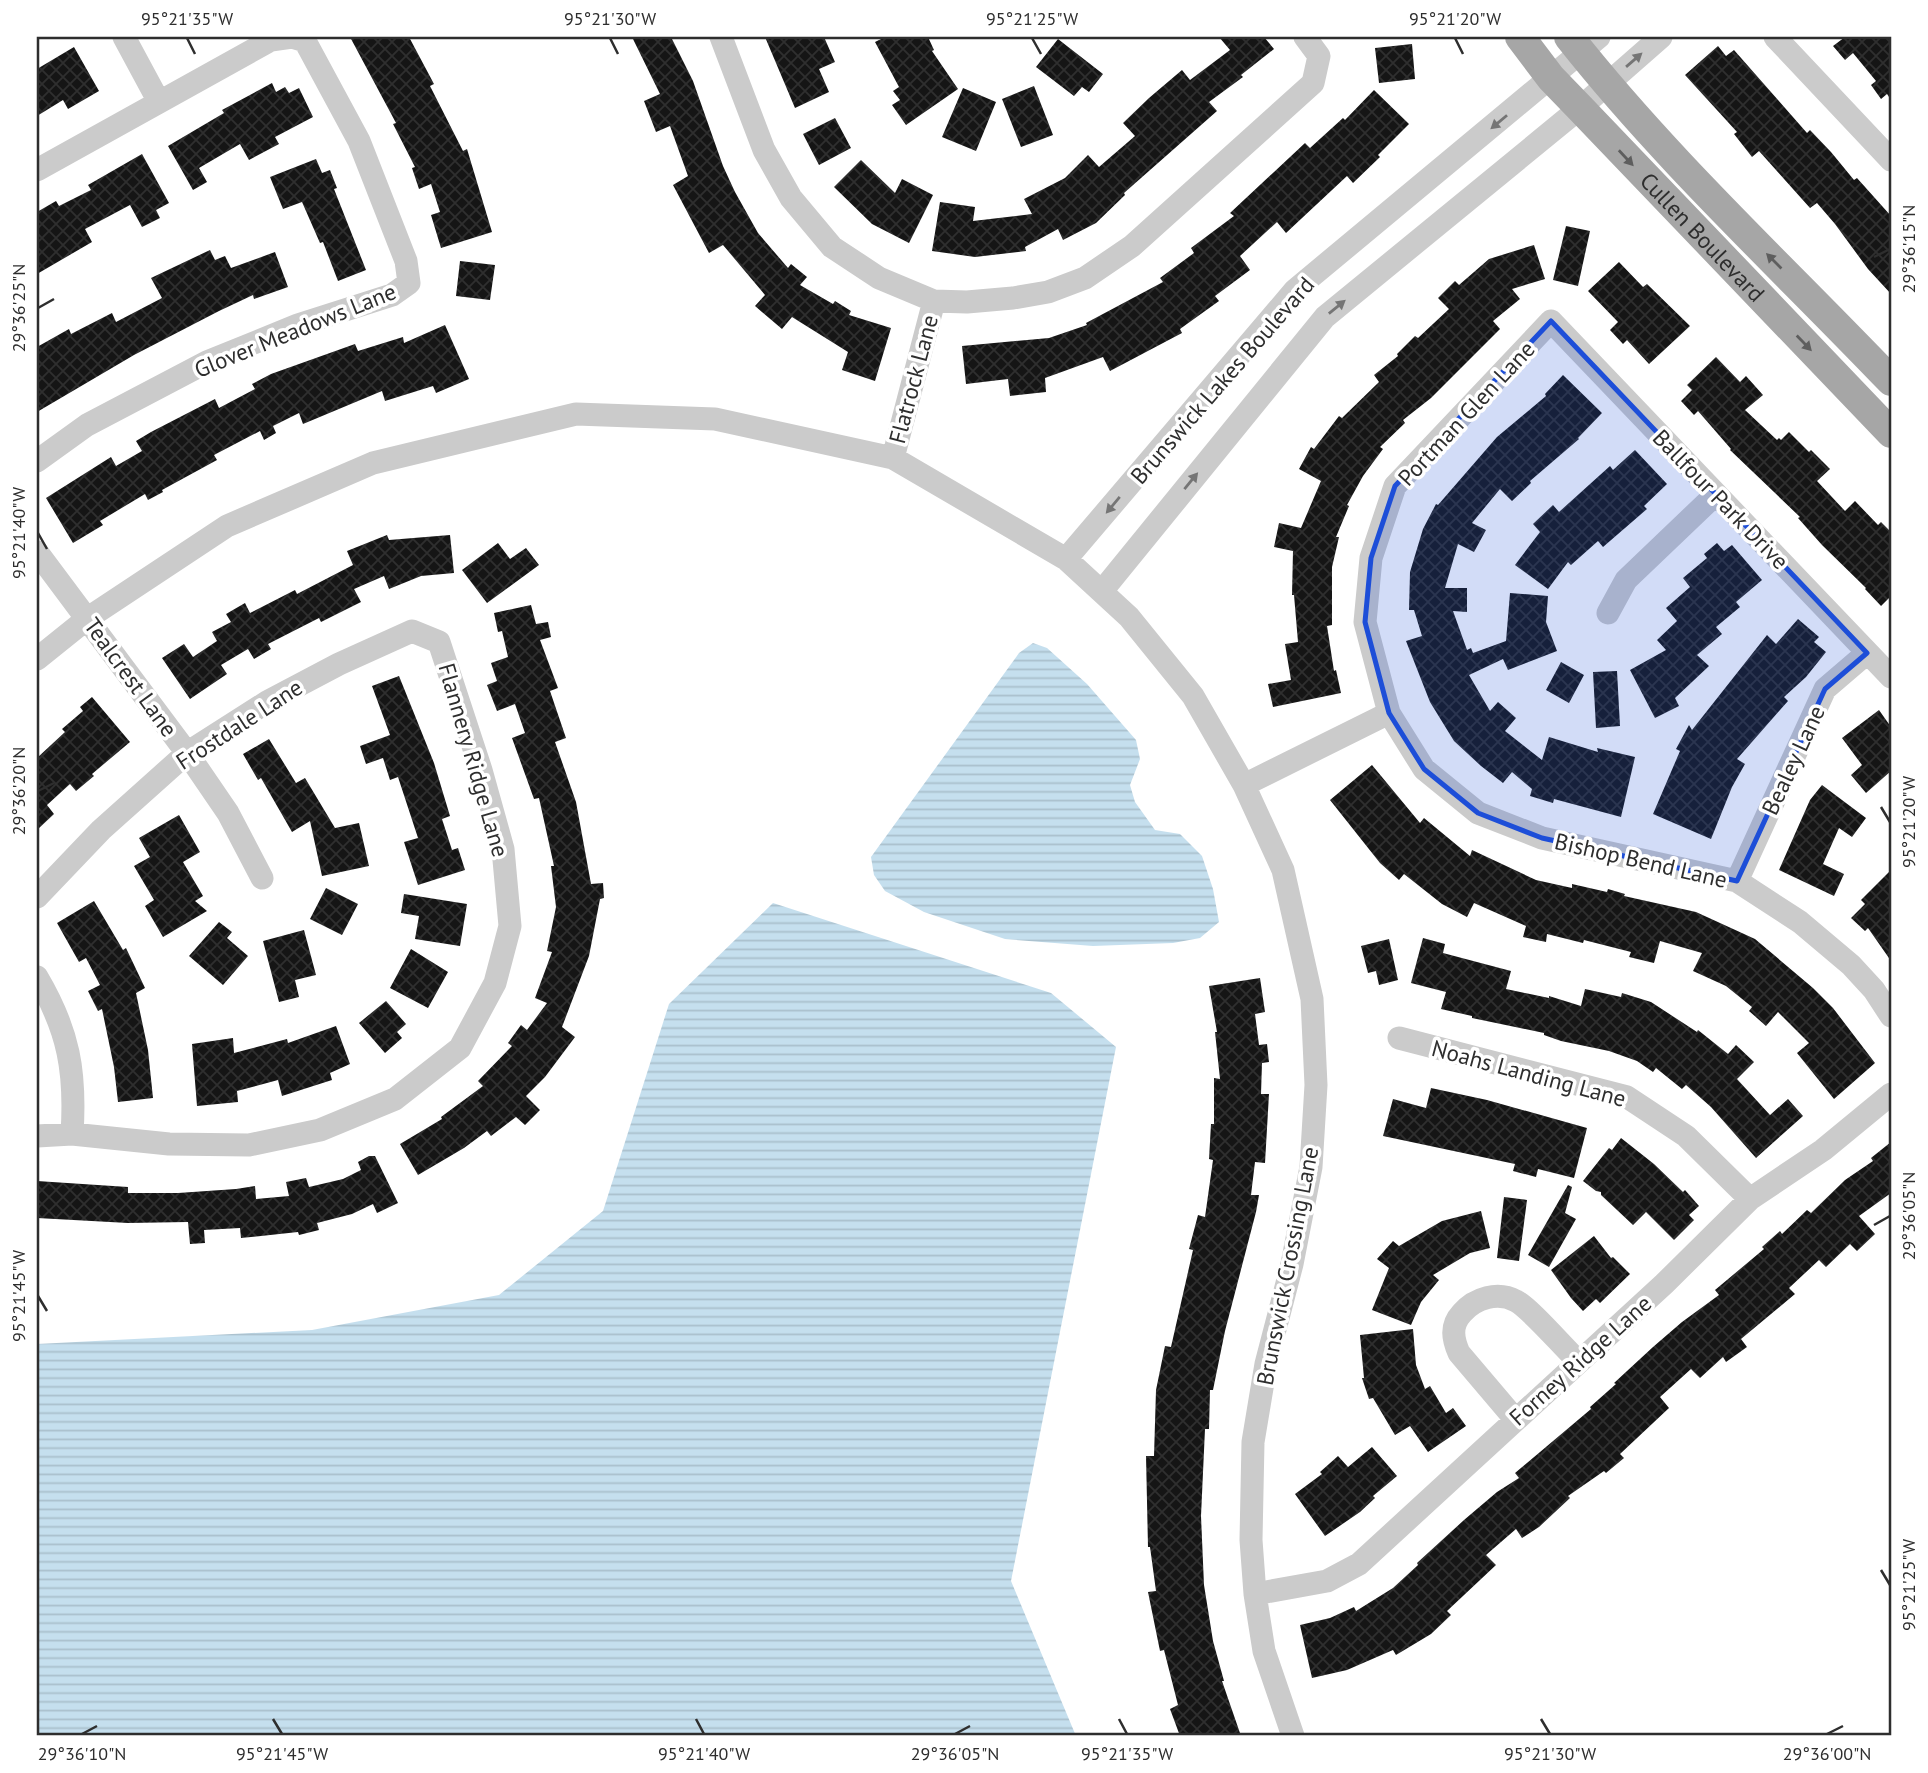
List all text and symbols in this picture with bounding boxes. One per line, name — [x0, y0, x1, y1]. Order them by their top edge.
text: 95°21'35"W — [141, 7, 233, 30]
text: 95°21'30"W — [564, 7, 656, 30]
text: 95°21'25"W — [986, 7, 1078, 30]
text: 95°21'20"W — [1409, 7, 1501, 30]
one-way arrow — [1626, 53, 1643, 68]
one-way arrow — [1490, 114, 1508, 129]
one-way arrow — [1618, 149, 1634, 166]
street label: Cullen Boulevard — [1634, 166, 1771, 307]
text: 29°36'15"N — [1897, 205, 1920, 293]
one-way arrow — [1766, 253, 1782, 270]
text: 29°36'25"N — [7, 264, 30, 352]
street label: Brunswick Lakes Boulevard — [1124, 270, 1320, 490]
street label: Glover Meadows Lane — [190, 276, 400, 384]
one-way arrow — [1329, 300, 1346, 315]
street label: Flatrock Lane — [882, 312, 944, 446]
street label: Portman Glen Lane — [1391, 334, 1541, 492]
one-way arrow — [1796, 334, 1812, 351]
street label: Ballfour Park Drive — [1647, 423, 1795, 575]
one-way arrow — [1184, 473, 1199, 491]
text: 95°21'40"W — [7, 487, 30, 579]
one-way arrow — [1106, 496, 1121, 513]
street label: Tealcrest Lane — [78, 612, 184, 742]
street label: Flannery Ridge Lane — [432, 660, 516, 860]
street label: Frostdale Lane — [170, 672, 308, 776]
street label: Bealey Lane — [1755, 701, 1831, 819]
text: 29°36'20"N — [7, 747, 30, 835]
text: 95°21'20"W — [1897, 776, 1920, 868]
street label: Bishop Bend Lane — [1552, 826, 1730, 894]
street label: Noahs Landing Lane — [1429, 1033, 1629, 1113]
street label: Brunswick Crossing Lane — [1250, 1144, 1324, 1388]
text: 29°36'05"N — [1897, 1172, 1920, 1260]
text: 95°21'45"W — [7, 1250, 30, 1342]
street label: Forney Ridge Lane — [1503, 1289, 1657, 1431]
text: 95°21'25"W — [1897, 1539, 1920, 1631]
text: 29°36'10"N — [38, 1742, 126, 1765]
text: 95°21'45"W — [236, 1742, 328, 1765]
text: 95°21'40"W — [658, 1742, 750, 1765]
text: 29°36'05"N — [911, 1742, 999, 1765]
text: 95°21'35"W — [1081, 1742, 1173, 1765]
text: 95°21'30"W — [1504, 1742, 1596, 1765]
text: 29°36'00"N — [1783, 1742, 1871, 1765]

